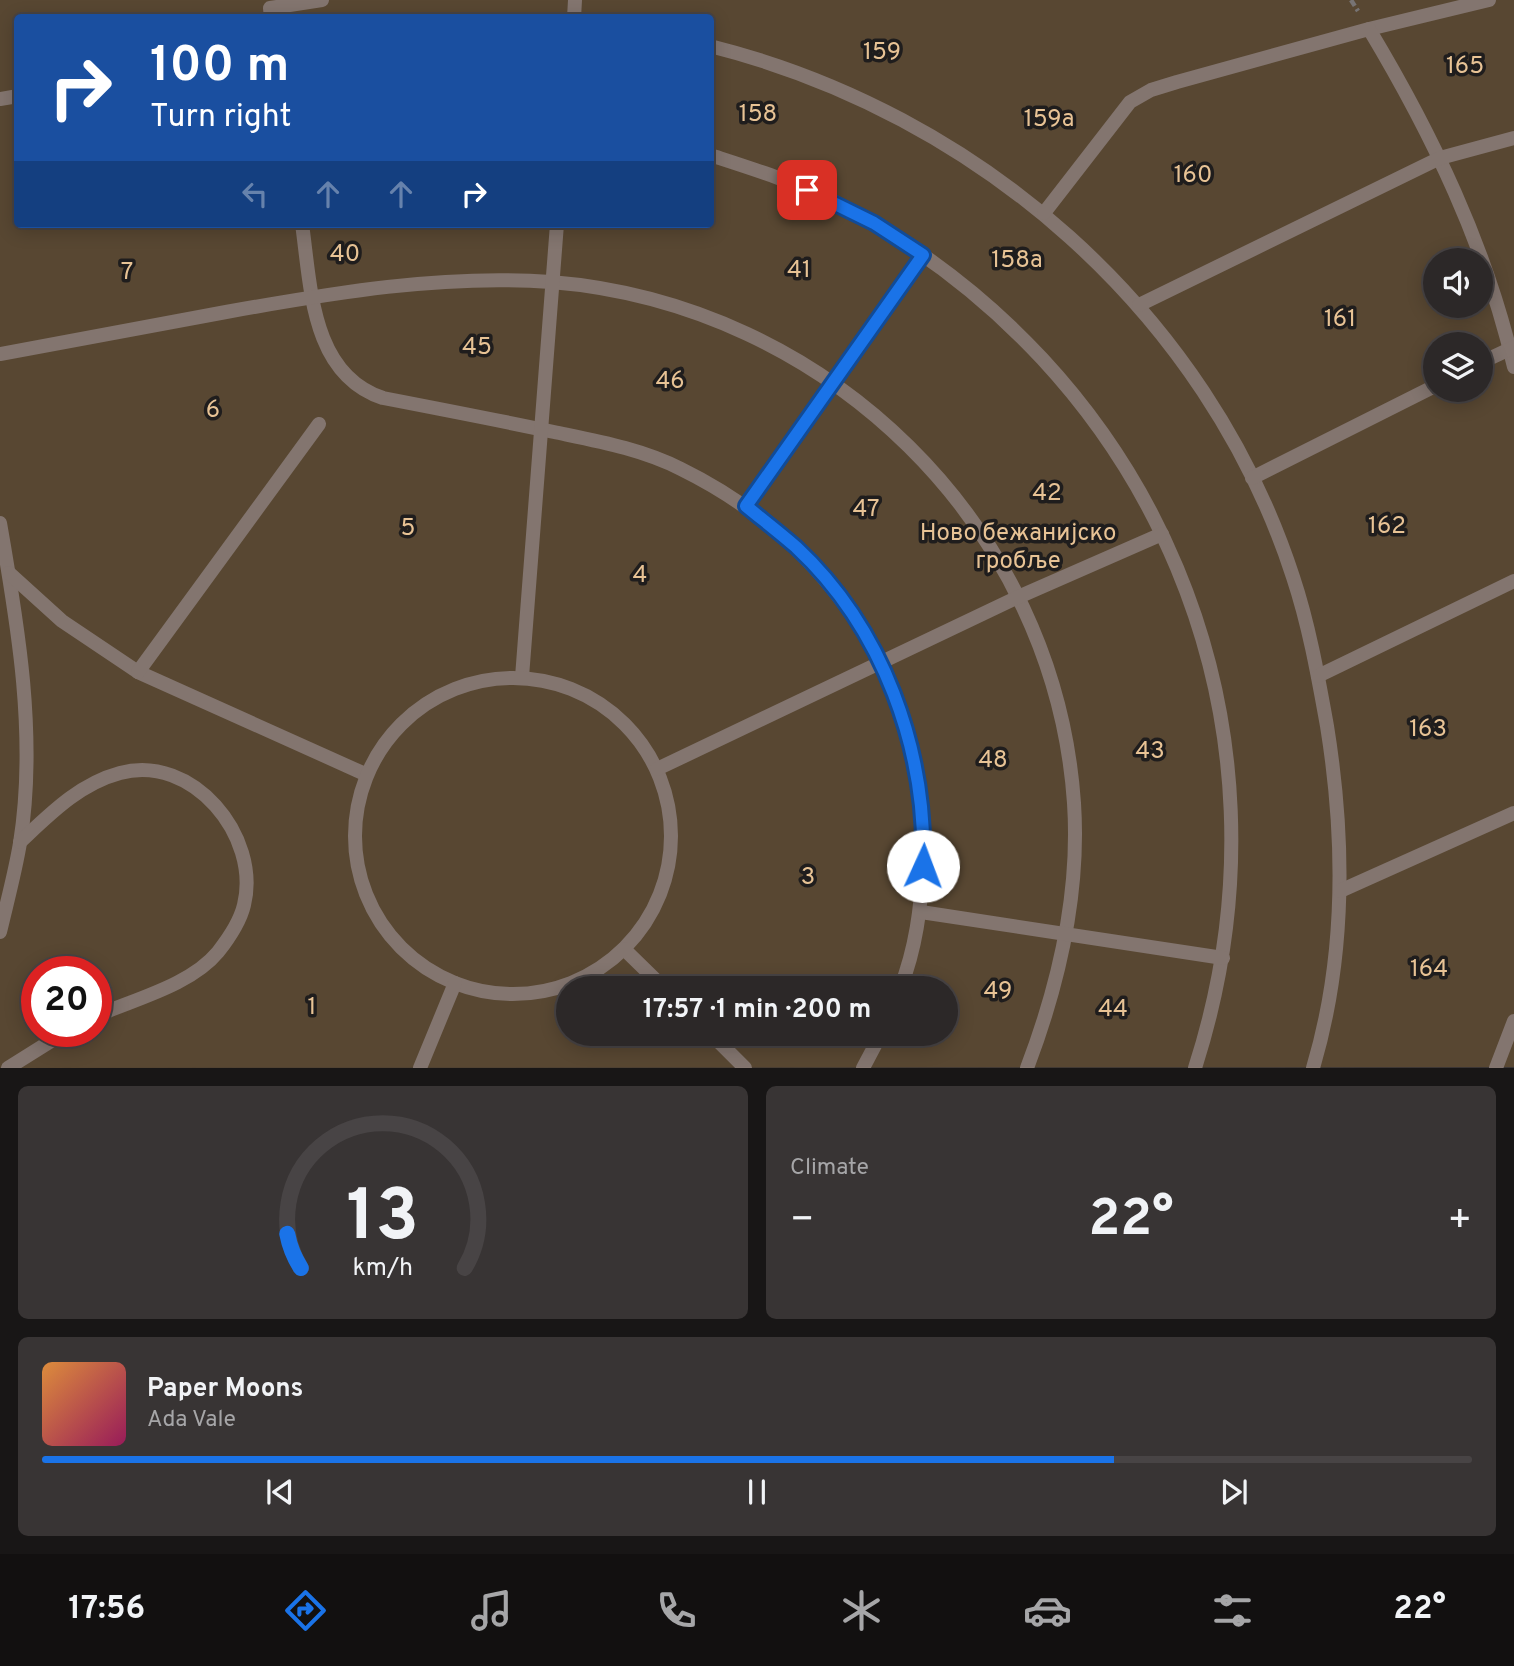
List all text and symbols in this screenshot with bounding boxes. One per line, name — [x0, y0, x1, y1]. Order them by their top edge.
text: 100 m — [150, 37, 289, 99]
park label: 159 — [863, 38, 901, 68]
icon: right — [35, 42, 126, 133]
park label: 165 — [1446, 52, 1484, 82]
text: Turn right — [150, 98, 292, 138]
park label: 158 — [739, 100, 777, 130]
park label: 159a — [1024, 105, 1074, 135]
pin — [777, 160, 837, 220]
park label: 160 — [1174, 161, 1212, 191]
icon: arrive — [788, 171, 826, 209]
icon: left — [236, 175, 274, 213]
icon: ahead — [309, 175, 347, 213]
icon: ahead — [382, 175, 420, 213]
icon: right — [455, 175, 493, 213]
park label: 40 — [330, 240, 360, 270]
park label: 158a — [991, 246, 1043, 276]
map controls — [1423, 248, 1493, 402]
button: sound — [1423, 248, 1493, 318]
park label: 41 — [787, 256, 811, 286]
park label: 7 — [121, 258, 133, 288]
park label: 161 — [1324, 305, 1356, 335]
button: layers — [1423, 332, 1493, 402]
park label: 45 — [462, 333, 492, 363]
park label: 46 — [655, 367, 685, 397]
park label: 6 — [206, 396, 220, 426]
park label: 42 — [1032, 479, 1062, 509]
park label: 47 — [852, 495, 880, 525]
park label: 162 — [1368, 512, 1406, 542]
park label: 5 — [401, 514, 415, 544]
park label: Ново бежанијско гробље — [920, 519, 1116, 577]
park label: 4 — [633, 561, 647, 591]
park label: 163 — [1409, 715, 1447, 745]
park label: 43 — [1135, 737, 1165, 767]
park label: 48 — [978, 746, 1008, 776]
position arrow — [886, 829, 960, 903]
park label: 3 — [801, 863, 815, 893]
park label: 164 — [1410, 955, 1448, 985]
speed limit sign: 20 — [21, 956, 112, 1047]
park label: 49 — [984, 977, 1012, 1007]
park label: 1 — [308, 993, 316, 1023]
text: 17:57 · 1 min · 200 m — [643, 994, 871, 1027]
park label: 44 — [1098, 995, 1128, 1025]
text: Climate — [790, 1154, 869, 1183]
text: 13 — [347, 1175, 419, 1267]
text: 22° — [1088, 1188, 1174, 1254]
text: − — [790, 1197, 815, 1246]
text: + — [1447, 1197, 1472, 1246]
text: km/h — [353, 1253, 413, 1285]
text: Paper Moons — [147, 1373, 303, 1406]
text: Ada Vale — [147, 1406, 236, 1435]
icon: previous — [261, 1473, 299, 1511]
icon: pause — [738, 1473, 776, 1511]
icon: next — [1215, 1473, 1253, 1511]
icon: directions — [281, 1586, 330, 1635]
icon: music — [467, 1586, 516, 1635]
icon: phone — [652, 1586, 701, 1635]
icon: climate — [837, 1586, 886, 1635]
icon: car — [1023, 1586, 1072, 1635]
icon: filters — [1208, 1586, 1257, 1635]
text: 17:56 — [68, 1590, 145, 1630]
text: 22° — [1393, 1590, 1446, 1630]

